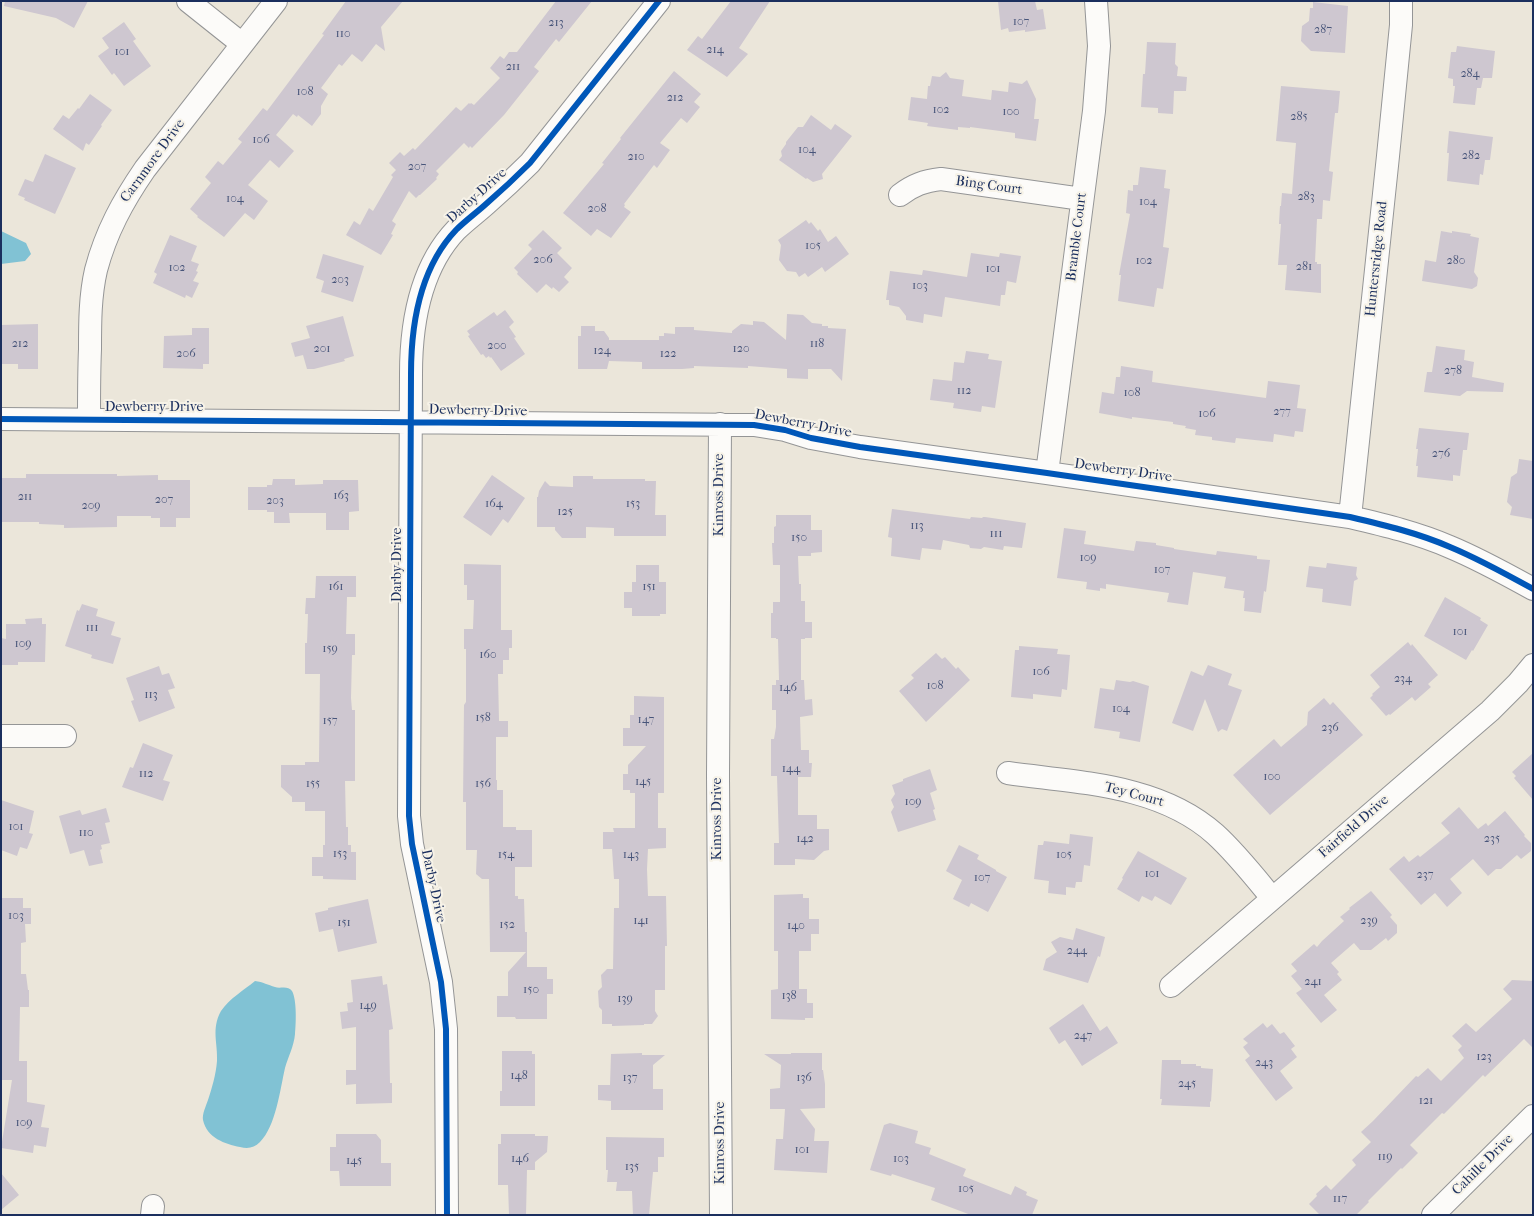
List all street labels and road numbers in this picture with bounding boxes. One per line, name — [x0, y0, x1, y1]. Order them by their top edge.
street label: Carnmore Drive — [117, 116, 189, 206]
street label: Darby Drive — [444, 165, 510, 227]
street label: Bing Court — [955, 173, 1023, 199]
street label: Bramble Court — [1063, 192, 1091, 282]
street label: Huntersridge Road — [1363, 200, 1391, 318]
street label: Dewberry Drive — [105, 400, 203, 416]
street label: Dewberry Drive — [428, 402, 528, 420]
street label: Dewberry Drive — [753, 406, 853, 442]
street label: Kinross Drive — [712, 454, 728, 536]
street label: Dewberry Drive — [1073, 456, 1173, 486]
street label: Darby Drive — [390, 528, 406, 602]
street label: Kinross Drive — [710, 778, 726, 860]
street label: Tey Court — [1102, 779, 1166, 811]
street label: Fairfield Drive — [1316, 792, 1392, 862]
street label: Darby Drive — [417, 848, 449, 924]
street label: Kinross Drive — [713, 1102, 729, 1184]
street label: Cahille Drive — [1449, 1131, 1517, 1199]

